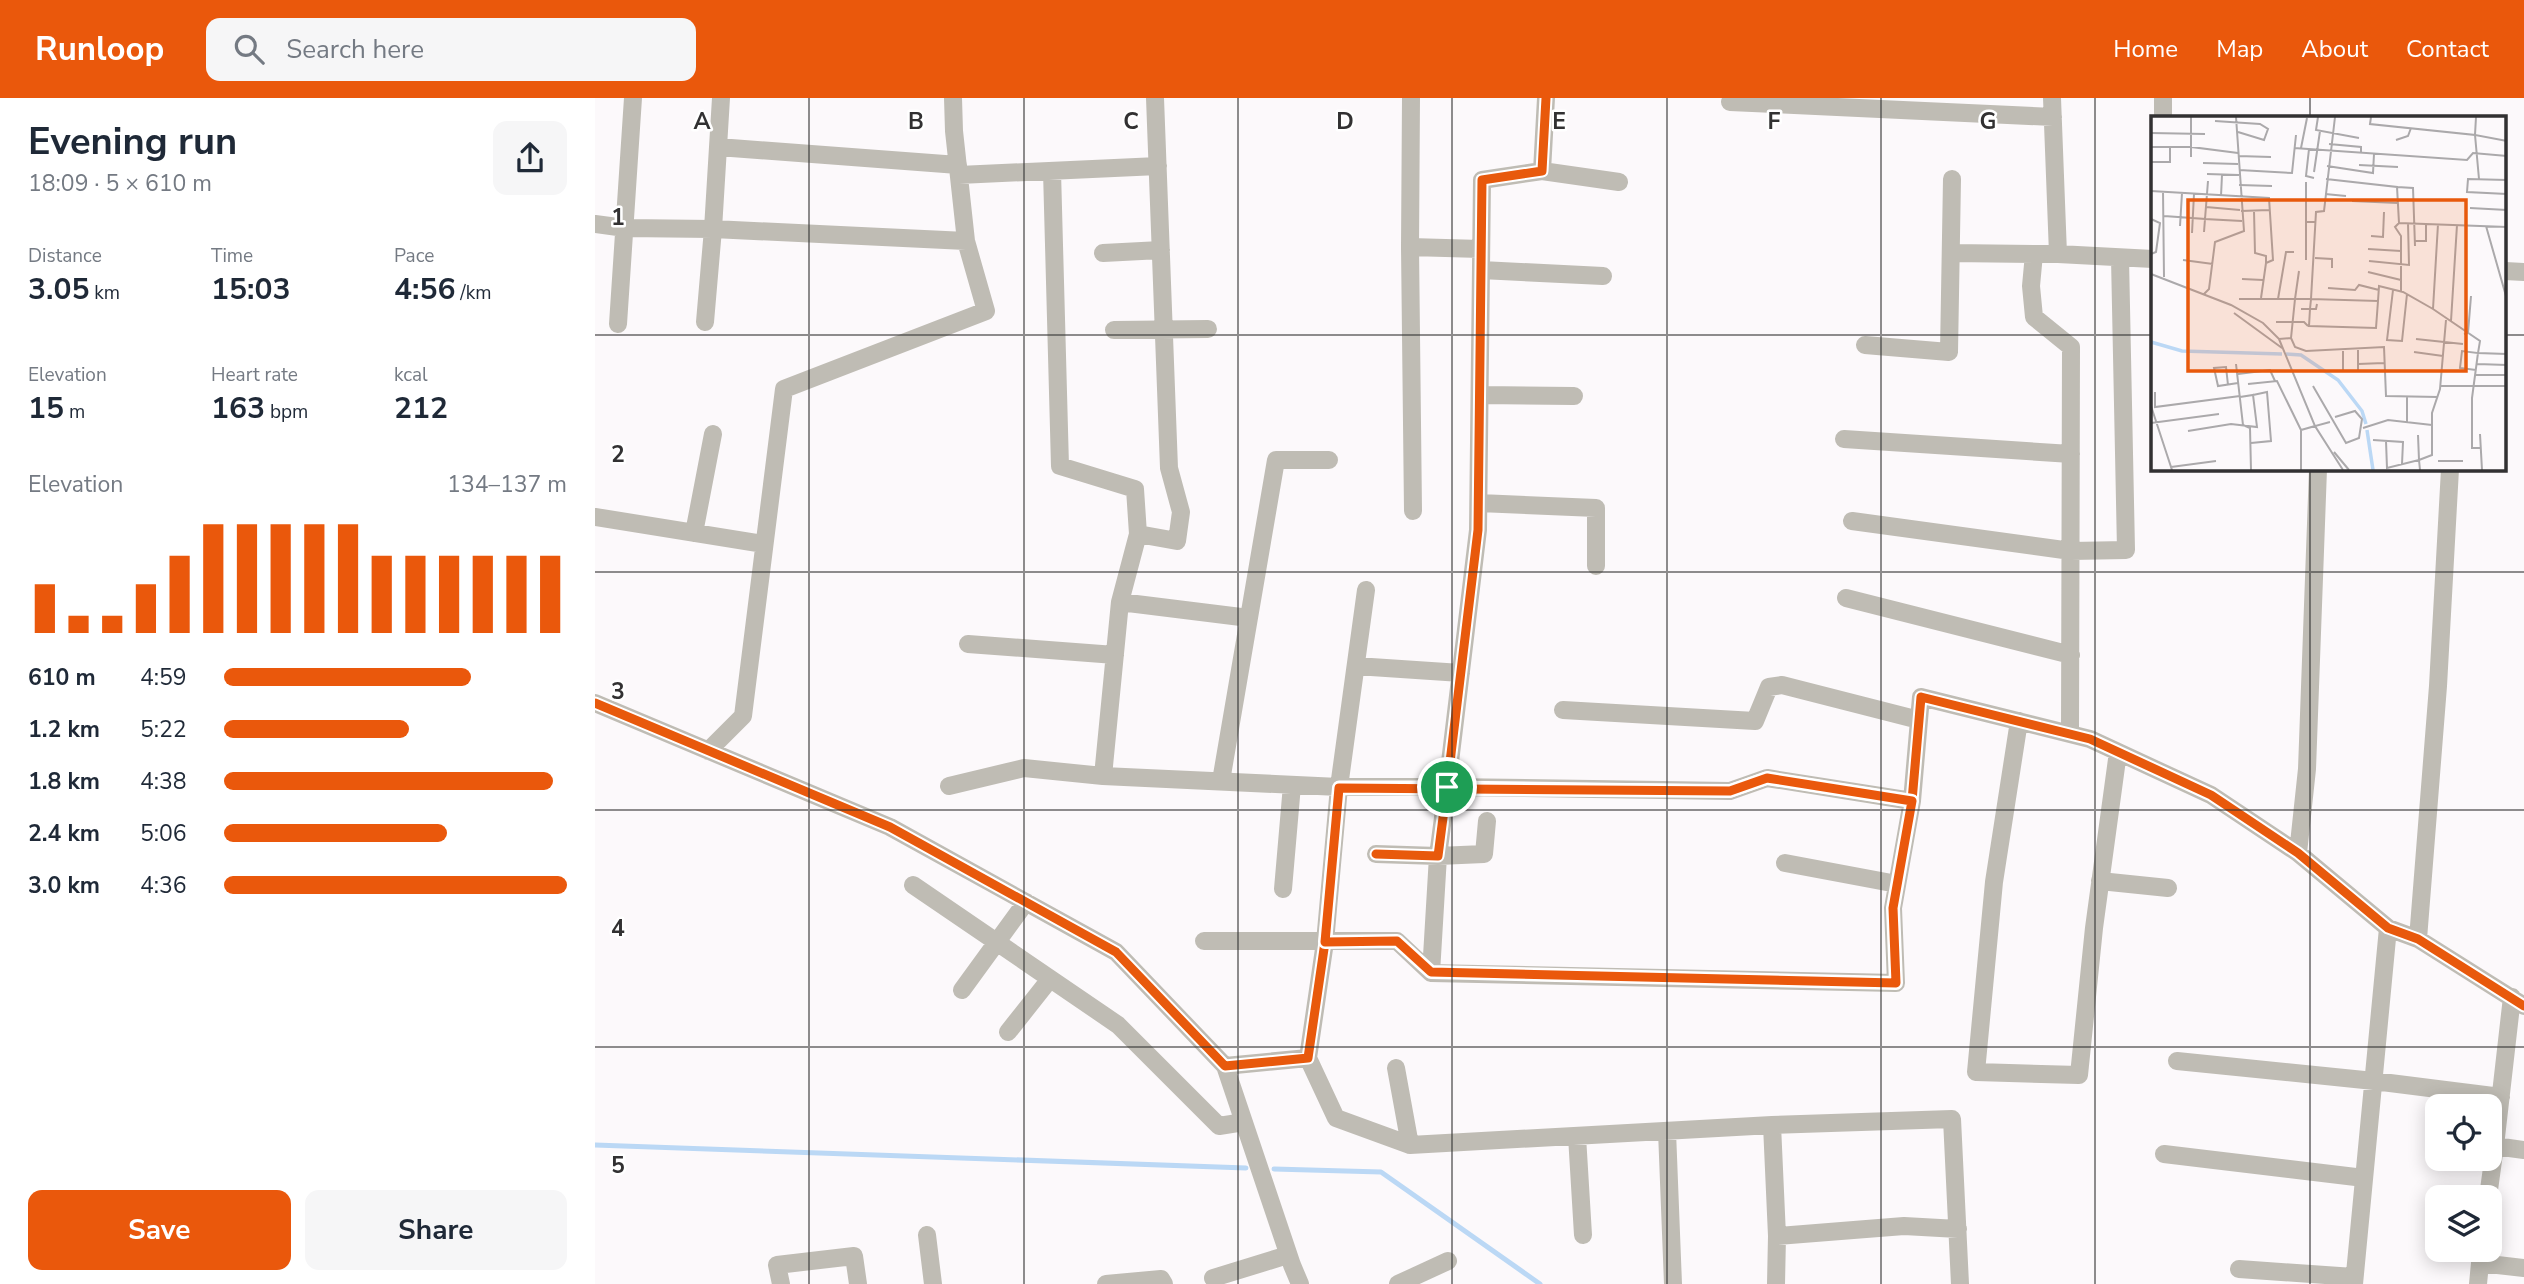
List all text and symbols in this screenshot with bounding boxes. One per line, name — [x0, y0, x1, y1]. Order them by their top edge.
search box — [206, 18, 696, 81]
text: Runloop — [35, 27, 164, 72]
icon: search — [230, 30, 268, 68]
text: Search here — [286, 32, 424, 67]
text: Home — [2113, 33, 2178, 65]
text: Map — [2216, 33, 2263, 65]
text: About — [2301, 33, 2368, 65]
text: Contact — [2406, 33, 2489, 65]
text: A — [693, 106, 711, 137]
text: B — [908, 106, 924, 137]
text: C — [1123, 106, 1139, 137]
text: D — [1336, 106, 1354, 137]
text: E — [1552, 106, 1566, 137]
text: F — [1768, 106, 1781, 137]
text: G — [1980, 106, 1996, 137]
text: Evening run — [28, 116, 237, 167]
inset map — [2151, 116, 2507, 471]
button: share — [493, 121, 567, 195]
text: 18:09 · 5 × 610 m — [28, 168, 212, 199]
text: 1 — [611, 202, 625, 233]
text: Distance — [28, 243, 102, 269]
text: Time — [211, 243, 253, 269]
text: Pace — [394, 243, 434, 269]
text: 3.05 — [28, 269, 89, 310]
text: 15:03 — [211, 269, 290, 310]
text: 4:56 — [394, 269, 455, 310]
text: km — [89, 280, 120, 306]
text: /km — [455, 280, 491, 306]
text: Elevation — [28, 362, 107, 388]
text: Heart rate — [211, 362, 298, 388]
text: kcal — [394, 362, 428, 388]
text: 15 — [28, 388, 64, 429]
text: 163 — [211, 388, 265, 429]
text: 212 — [394, 388, 448, 429]
text: m — [64, 399, 85, 425]
text: bpm — [265, 399, 308, 425]
text: 2 — [611, 439, 625, 470]
text: Elevation — [28, 469, 123, 500]
text: 134–137 m — [447, 469, 567, 500]
text: 610 m — [28, 662, 96, 693]
text: 4:59 — [140, 662, 187, 693]
text: 3 — [611, 676, 625, 707]
text: 1.2 km — [28, 714, 100, 745]
text: 5:22 — [140, 714, 187, 745]
pin — [1417, 757, 1477, 817]
text: 1.8 km — [28, 766, 100, 797]
text: 4:38 — [140, 766, 187, 797]
icon: arrive — [1428, 768, 1466, 806]
text: 2.4 km — [28, 818, 100, 849]
text: 5:06 — [140, 818, 187, 849]
text: 3.0 km — [28, 870, 100, 901]
text: 4:36 — [140, 870, 187, 901]
text: 4 — [611, 913, 625, 944]
map controls — [2425, 1094, 2502, 1262]
button: locate — [2425, 1094, 2502, 1171]
text: 5 — [611, 1150, 625, 1181]
button: layers — [2425, 1185, 2502, 1262]
button: Save — [28, 1190, 291, 1270]
button: Share — [305, 1190, 567, 1270]

